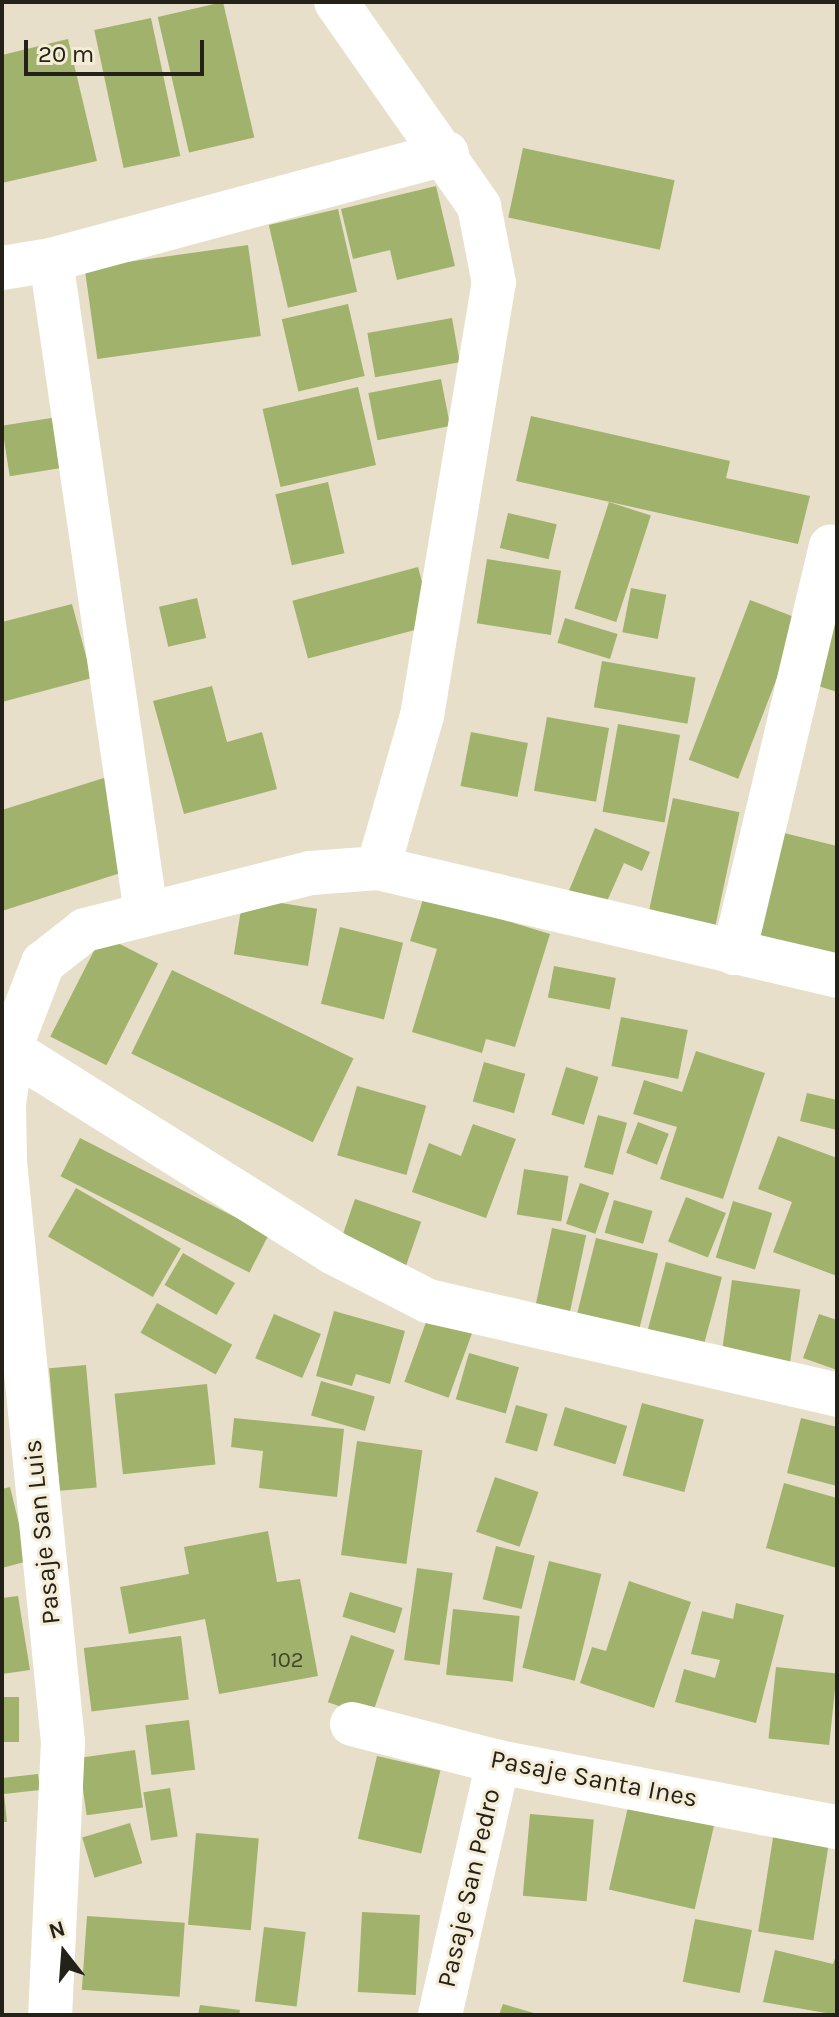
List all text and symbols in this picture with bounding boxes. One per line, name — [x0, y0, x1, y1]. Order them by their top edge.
scale bar — [28, 24, 208, 74]
text: 20 m — [38, 40, 94, 68]
street label: Pasaje San Luis — [17, 1438, 67, 1626]
house number: 102 — [270, 1648, 304, 1674]
street label: Pasaje Santa Ines — [488, 1744, 700, 1814]
street label: Pasaje San Pedro — [431, 1786, 507, 1990]
north arrow — [24, 1913, 104, 1993]
text: N — [46, 1915, 68, 1945]

